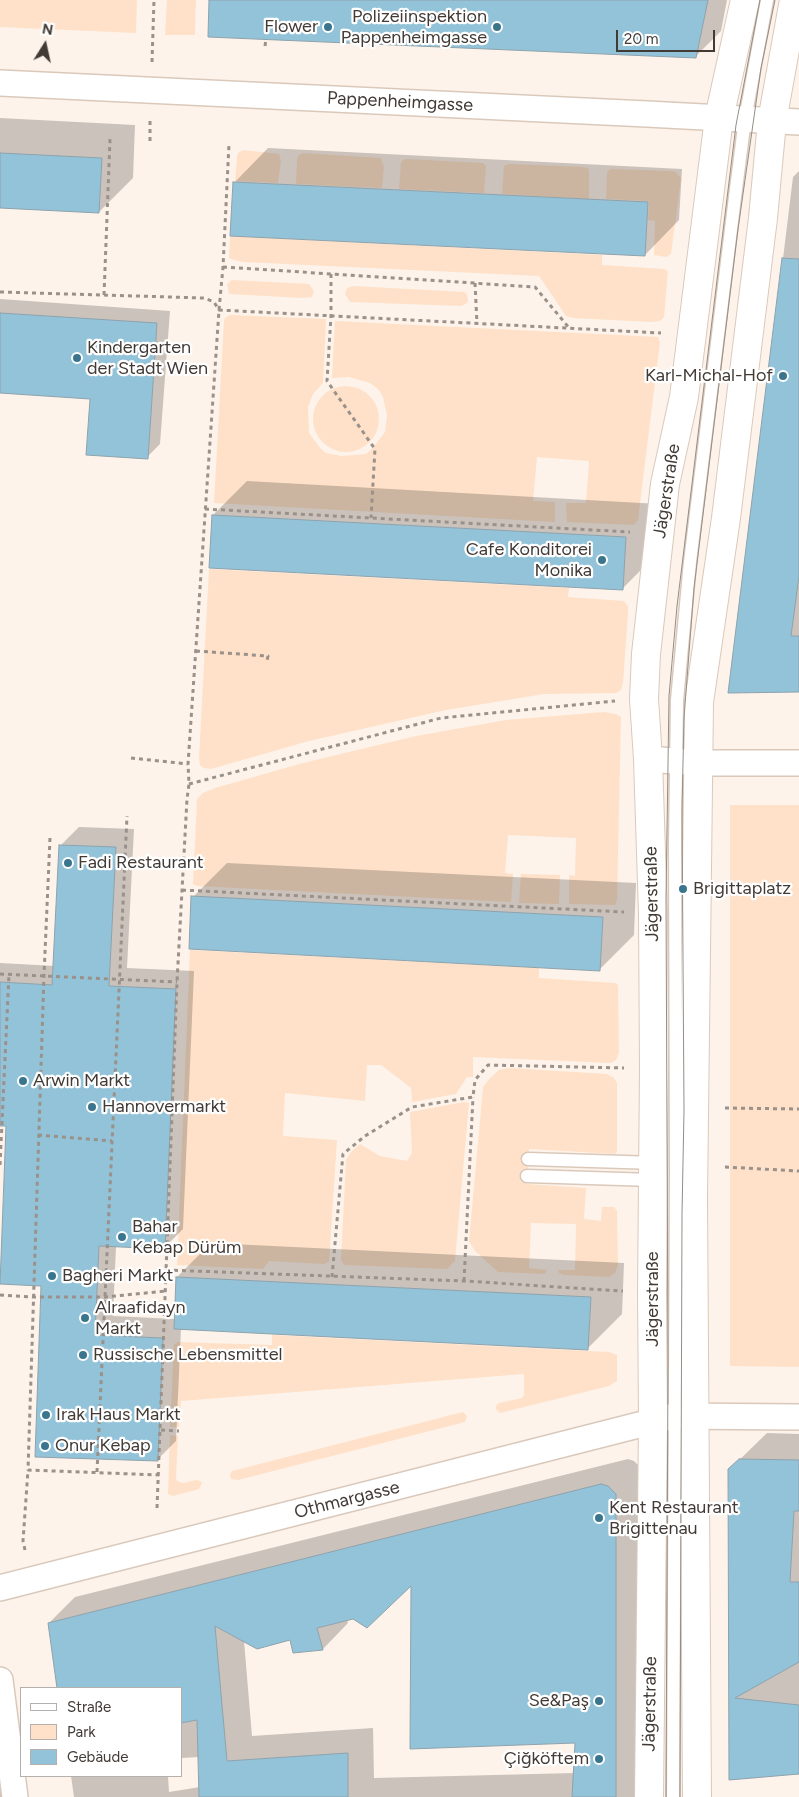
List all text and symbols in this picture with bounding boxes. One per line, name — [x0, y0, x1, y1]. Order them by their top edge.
place label: Polizeiinspektion Pappenheimgasse — [341, 6, 487, 48]
place label: Flower — [264, 16, 318, 38]
north arrow — [20, 20, 70, 70]
text: N — [41, 20, 54, 39]
scale bar — [619, 20, 718, 52]
marker: Flower — [322, 21, 334, 33]
marker: Polizeiinspektion Pappenheimgasse — [491, 21, 503, 33]
text: 20 m — [624, 30, 658, 48]
street label: Pappenheimgasse — [326, 87, 474, 117]
place label: Kindergarten der Stadt Wien — [87, 337, 208, 379]
marker: Kindergarten der Stadt Wien — [71, 352, 83, 364]
place label: Karl-Michal-Hof — [645, 365, 773, 387]
marker: Karl-Michal-Hof — [777, 370, 789, 382]
street label: Jägerstraße — [649, 442, 685, 540]
place label: Cafe Konditorei Monika — [466, 539, 592, 582]
marker: Cafe Konditorei Monika — [596, 554, 608, 566]
street label: Jägerstraße — [640, 846, 664, 942]
place label: Fadi Restaurant — [78, 852, 204, 874]
marker: Fadi Restaurant — [62, 857, 74, 869]
place label: Brigittaplatz — [693, 878, 791, 900]
marker: Brigittaplatz — [677, 883, 689, 895]
place label: Arwin Markt — [33, 1070, 130, 1092]
marker: Arwin Markt — [17, 1075, 29, 1087]
place label: Hannovermarkt — [102, 1096, 226, 1118]
marker: Hannovermarkt — [86, 1101, 98, 1113]
place label: Bahar Kebap Dürüm — [132, 1216, 241, 1258]
marker: Bahar Kebap Dürüm — [116, 1231, 128, 1243]
street label: Jägerstraße — [642, 1251, 664, 1347]
place label: Bagheri Markt — [62, 1265, 173, 1287]
marker: Bagheri Markt — [46, 1270, 58, 1282]
place label: Alraafidayn Markt — [95, 1297, 186, 1340]
marker: Alraafidayn Markt — [79, 1312, 91, 1324]
place label: Russische Lebensmittel — [93, 1344, 283, 1366]
marker: Russische Lebensmittel — [77, 1349, 89, 1361]
place label: Irak Haus Markt — [56, 1404, 181, 1426]
marker: Irak Haus Markt — [40, 1409, 52, 1421]
place label: Onur Kebap — [55, 1435, 151, 1457]
marker: Onur Kebap — [39, 1440, 51, 1452]
street label: Othmargasse — [292, 1476, 402, 1524]
place label: Kent Restaurant Brigittenau — [609, 1497, 739, 1540]
marker: Kent Restaurant Brigittenau — [593, 1512, 605, 1524]
street label: Jägerstraße — [638, 1656, 662, 1752]
legend — [20, 1687, 182, 1777]
place label: Se&Paş — [529, 1690, 589, 1712]
marker: Se&Paş — [593, 1695, 605, 1707]
text: Straße — [67, 1698, 111, 1716]
text: Park — [67, 1723, 96, 1741]
text: Gebäude — [67, 1748, 128, 1766]
place label: Çiğköftem — [504, 1748, 589, 1770]
marker: Çiğköftem — [593, 1753, 605, 1765]

